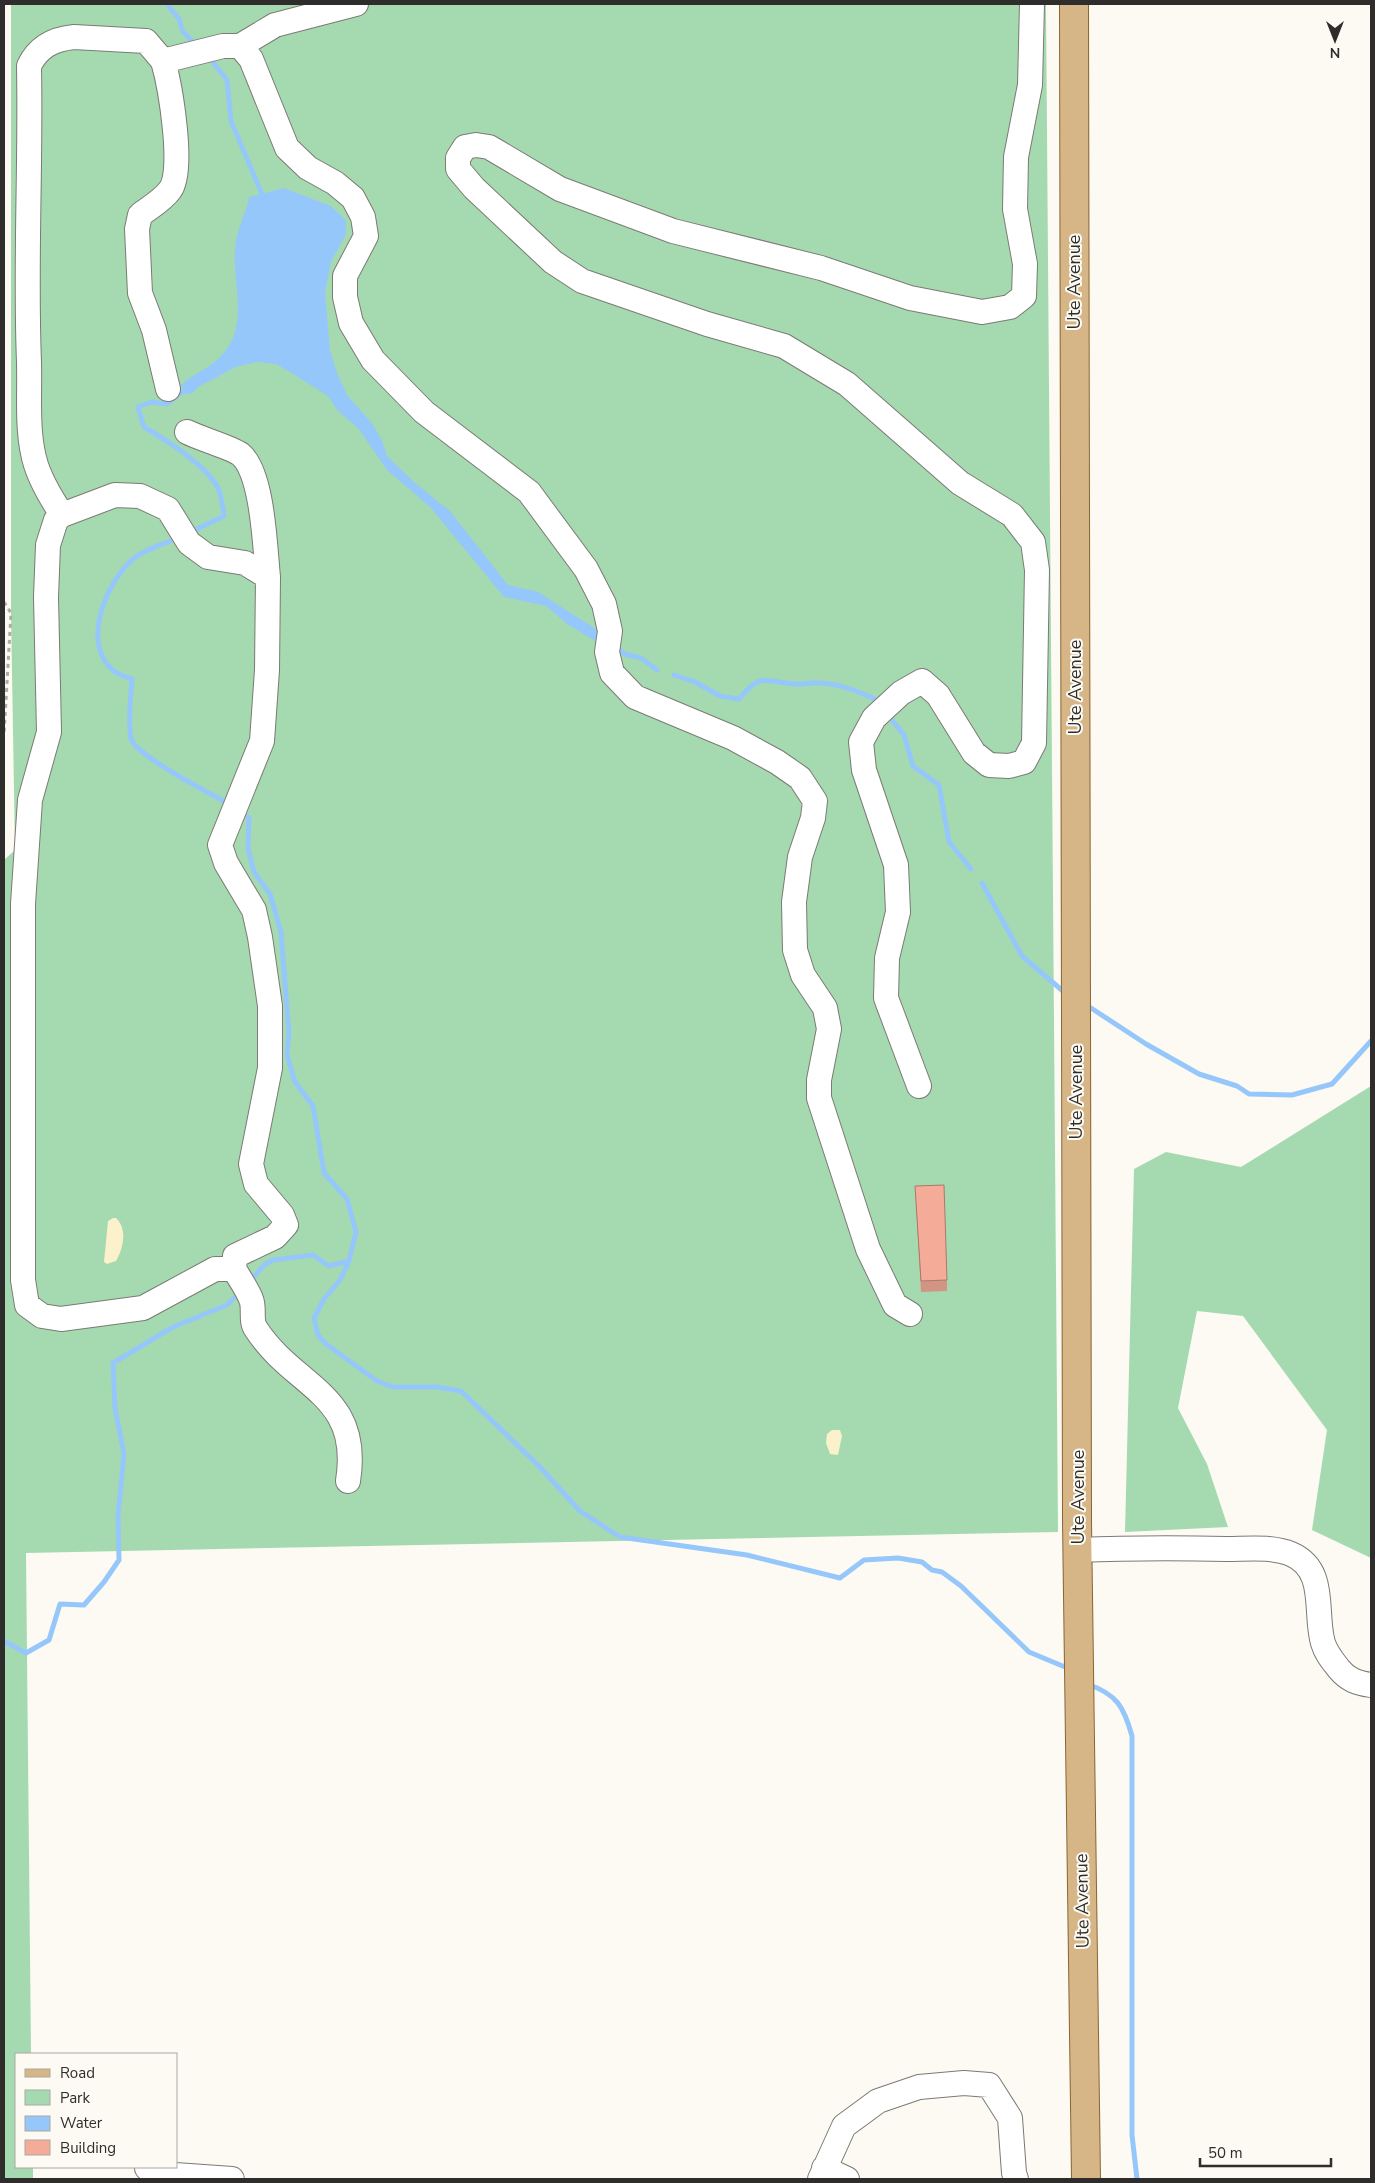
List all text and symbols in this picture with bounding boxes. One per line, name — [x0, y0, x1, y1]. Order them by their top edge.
north arrow — [1310, 15, 1360, 65]
text: N — [1330, 43, 1340, 62]
street label: Ute Avenue — [1062, 235, 1086, 329]
street label: Ute Avenue — [1063, 640, 1087, 734]
street label: Ute Avenue — [1064, 1045, 1088, 1139]
street label: Ute Avenue — [1066, 1450, 1090, 1544]
street label: Ute Avenue — [1069, 1853, 1095, 1949]
legend — [15, 2053, 178, 2168]
text: Road — [60, 2063, 95, 2083]
text: Park — [60, 2088, 90, 2108]
text: Water — [60, 2113, 103, 2133]
scale bar — [1200, 2136, 1331, 2168]
text: Building — [60, 2138, 116, 2158]
text: 50 m — [1208, 2143, 1243, 2163]

